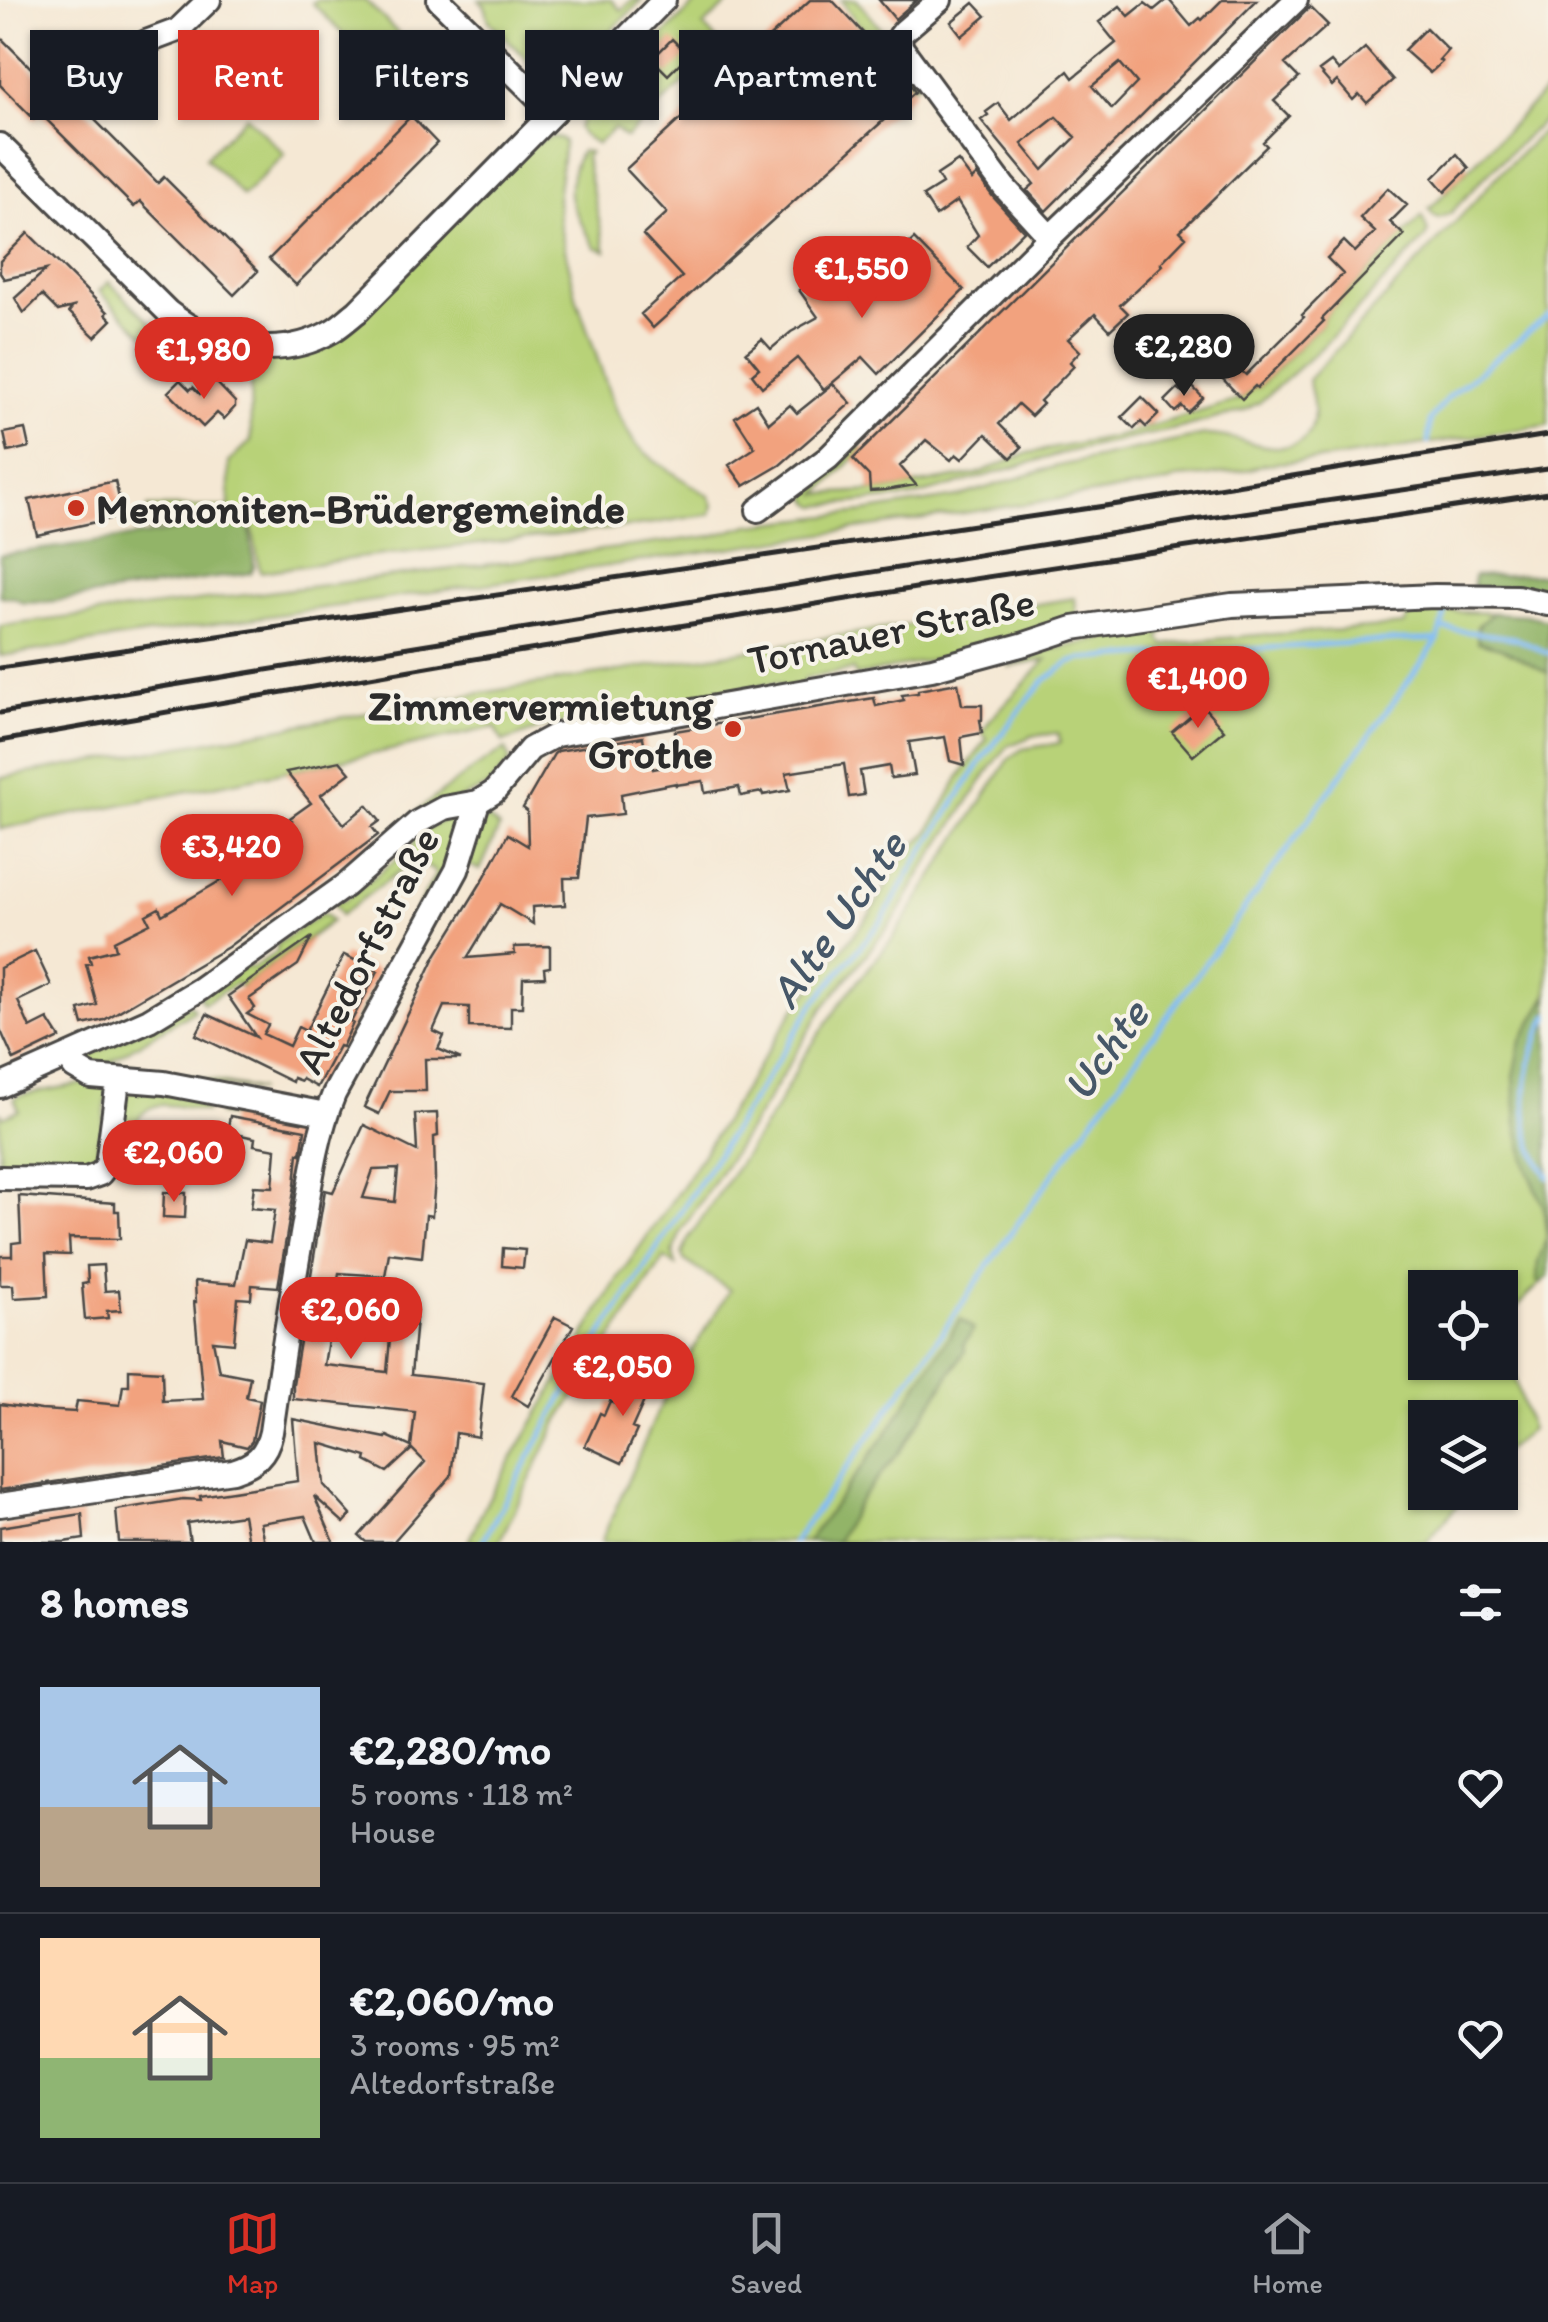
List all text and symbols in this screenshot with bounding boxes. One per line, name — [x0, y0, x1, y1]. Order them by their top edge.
chip: Buy — [30, 30, 158, 120]
chip: Rent — [178, 30, 319, 120]
chip: Filters — [339, 30, 505, 120]
chip: New — [525, 30, 659, 120]
chip: Apartment — [679, 30, 912, 120]
pin: €1,550 — [781, 236, 943, 321]
text: €1,550 — [815, 249, 909, 287]
pin: €2,280 — [1103, 314, 1265, 399]
pin: €1,980 — [123, 317, 285, 402]
text: €2,280 — [1136, 327, 1232, 365]
text: €1,980 — [157, 330, 251, 368]
place label: Mennoniten-Brüdergemeinde — [96, 483, 625, 534]
marker: Mennoniten-Brüdergemeinde — [65, 497, 87, 519]
street label: Tornauer Straße — [743, 575, 1039, 686]
pin: €1,400 — [1117, 646, 1279, 731]
text: €1,400 — [1148, 659, 1248, 697]
place label: Zimmervermietung Grothe — [368, 680, 713, 779]
marker: Zimmervermietung Grothe — [722, 718, 744, 740]
pin: €3,420 — [151, 814, 313, 899]
street label: Altedorfstraße — [283, 819, 450, 1082]
water label: Alte Uchte — [757, 819, 918, 1018]
text: €3,420 — [182, 827, 282, 865]
water label: Uchte — [1050, 987, 1161, 1111]
pin: €2,060 — [93, 1120, 255, 1205]
text: €2,060 — [124, 1133, 224, 1171]
map controls — [1408, 1270, 1518, 1510]
button: locate — [1408, 1270, 1518, 1380]
pin: €2,060 — [270, 1277, 432, 1362]
text: €2,060 — [301, 1290, 401, 1328]
pin: €2,050 — [542, 1334, 704, 1419]
text: €2,050 — [574, 1347, 672, 1385]
button: layers — [1408, 1400, 1518, 1510]
icon: filters — [1453, 1575, 1508, 1630]
text: 8 homes — [40, 1577, 189, 1628]
text: €2,280/mo — [350, 1724, 551, 1775]
icon: home — [120, 1727, 240, 1847]
icon: heart — [1453, 1760, 1508, 1815]
text: 5 rooms · 118 m² — [350, 1775, 573, 1813]
text: House — [350, 1813, 436, 1851]
text: €2,060/mo — [350, 1975, 554, 2026]
icon: home — [120, 1978, 240, 2098]
icon: heart — [1453, 2011, 1508, 2066]
text: 3 rooms · 95 m² — [350, 2026, 560, 2064]
text: Altedorfstraße — [350, 2064, 555, 2102]
tab: Map — [225, 2206, 280, 2300]
tab: Saved — [730, 2206, 802, 2300]
tab: Home — [1252, 2206, 1323, 2300]

